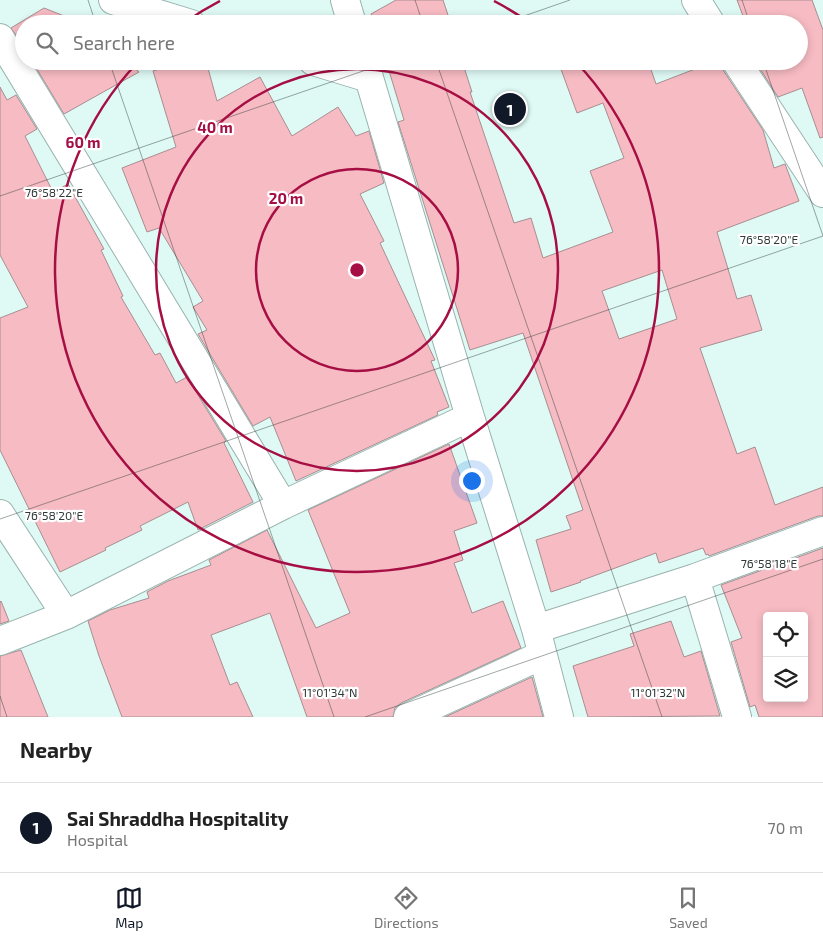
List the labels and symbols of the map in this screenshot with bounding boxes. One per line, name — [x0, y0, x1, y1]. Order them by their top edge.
pin: 1 — [494, 90, 526, 128]
text: 40 m — [197, 118, 233, 136]
text: 60 m — [66, 133, 100, 151]
text: 76°58'22"E — [25, 185, 83, 199]
text: 20 m — [269, 189, 303, 207]
text: 76°58'20"E — [740, 232, 799, 246]
centre of rings — [348, 261, 366, 279]
your location — [459, 468, 485, 494]
text: 76°58'20"E — [25, 508, 84, 522]
text: 76°58'18"E — [741, 556, 798, 570]
text: 11°01'34"N — [302, 685, 358, 699]
text: 11°01'32"N — [631, 685, 685, 699]

